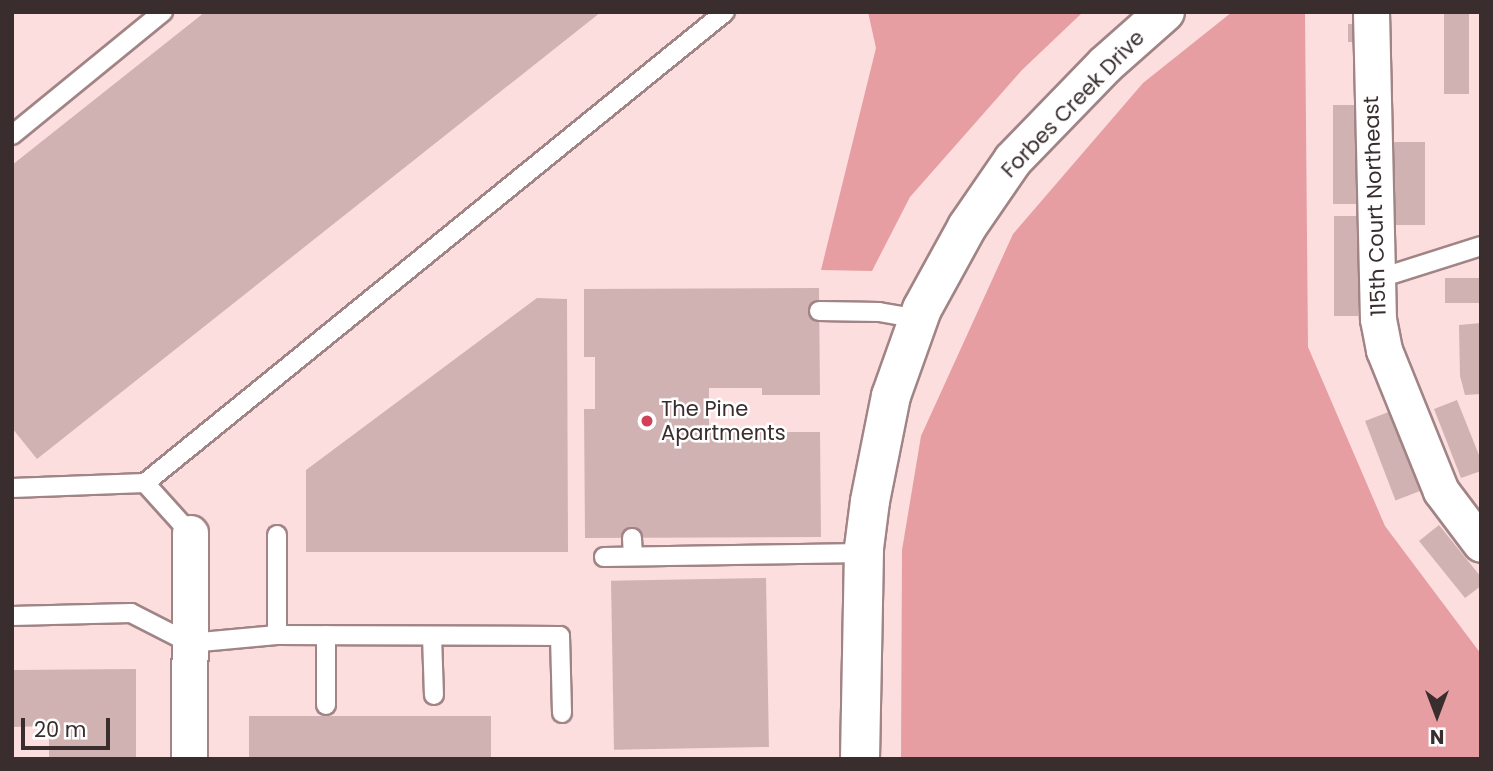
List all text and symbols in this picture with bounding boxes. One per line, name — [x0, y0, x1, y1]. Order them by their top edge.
street label: Forbes Creek Drive — [996, 25, 1150, 183]
street label: 115th Court Northeast — [1359, 95, 1391, 317]
place label: The Pine Apartments — [661, 396, 786, 446]
marker: The Pine Apartments — [639, 413, 655, 429]
north arrow — [1402, 680, 1472, 750]
scale bar — [24, 704, 114, 748]
text: 20 m — [34, 715, 87, 744]
text: N — [1430, 723, 1444, 750]

